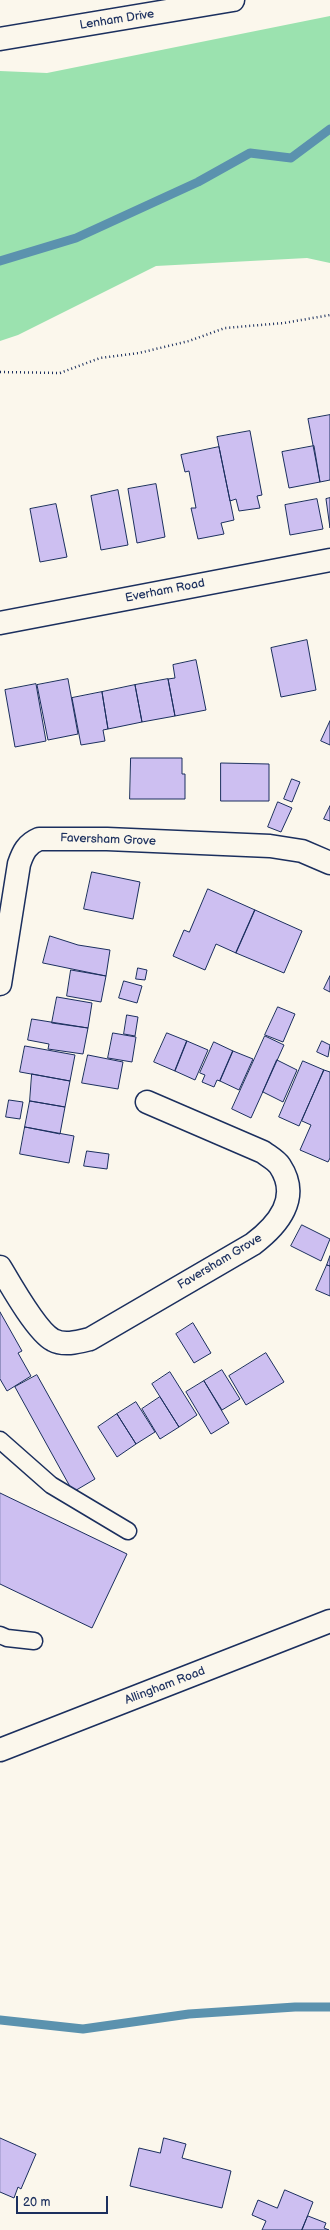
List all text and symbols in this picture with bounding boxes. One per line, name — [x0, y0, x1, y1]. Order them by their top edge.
street label: Lenham Drive — [79, 7, 155, 33]
street label: Everham Road — [124, 576, 206, 606]
street label: Faversham Grove — [60, 831, 156, 849]
street label: Faversham Grove — [175, 1231, 265, 1293]
street label: Allingham Road — [123, 1664, 207, 1708]
scale bar — [18, 2188, 110, 2214]
text: 20 m — [23, 2195, 50, 2210]

